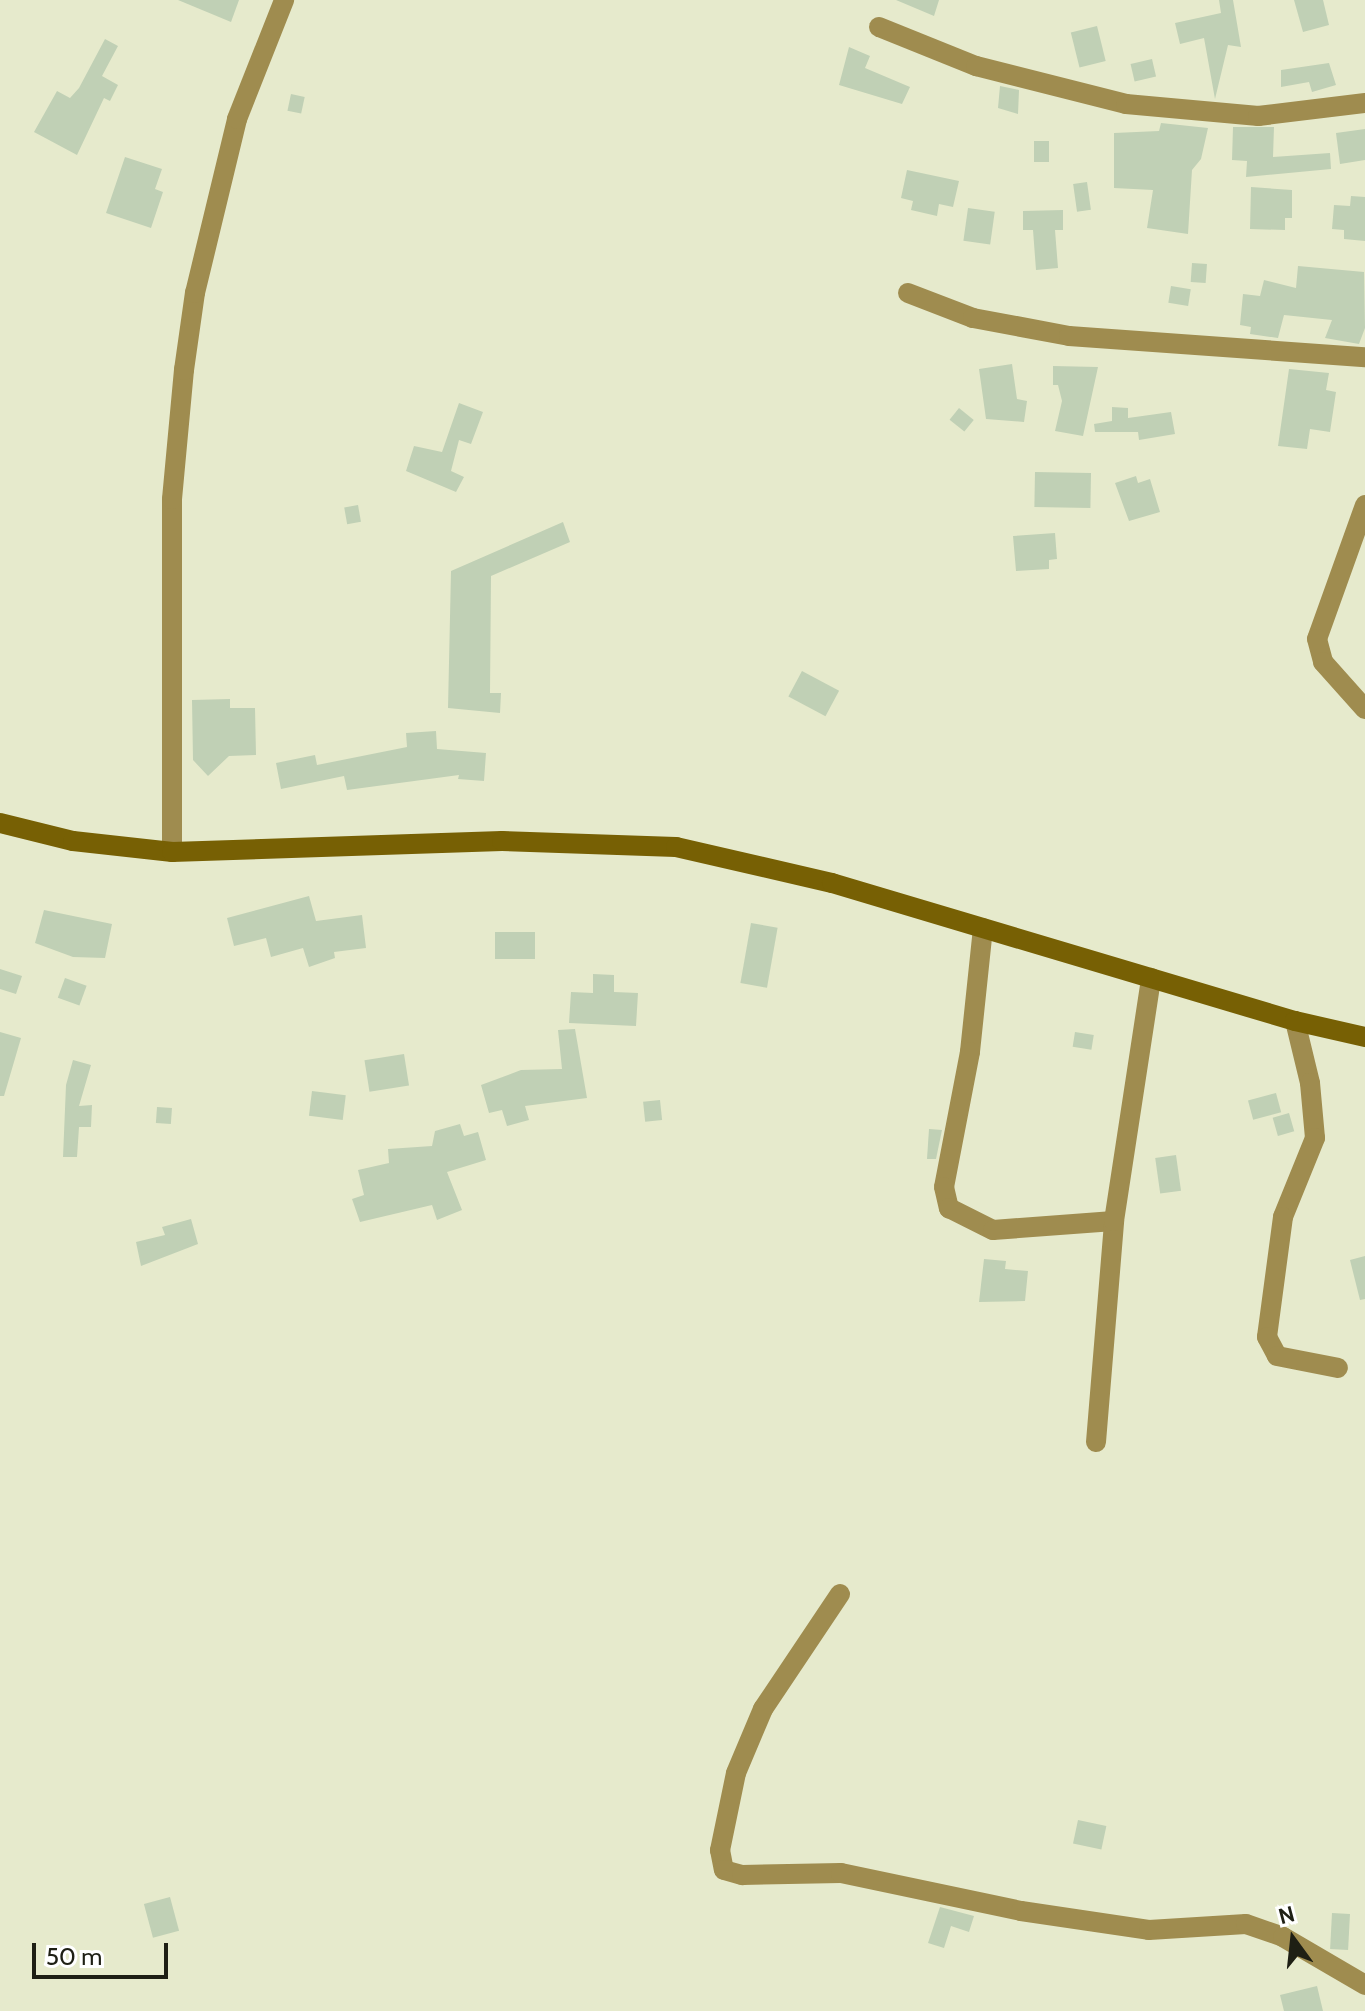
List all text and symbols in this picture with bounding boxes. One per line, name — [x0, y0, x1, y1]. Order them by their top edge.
north arrow — [1253, 1899, 1333, 1979]
text: N — [1276, 1900, 1298, 1930]
scale bar — [36, 1927, 172, 1977]
text: 50 m — [46, 1942, 102, 1971]

